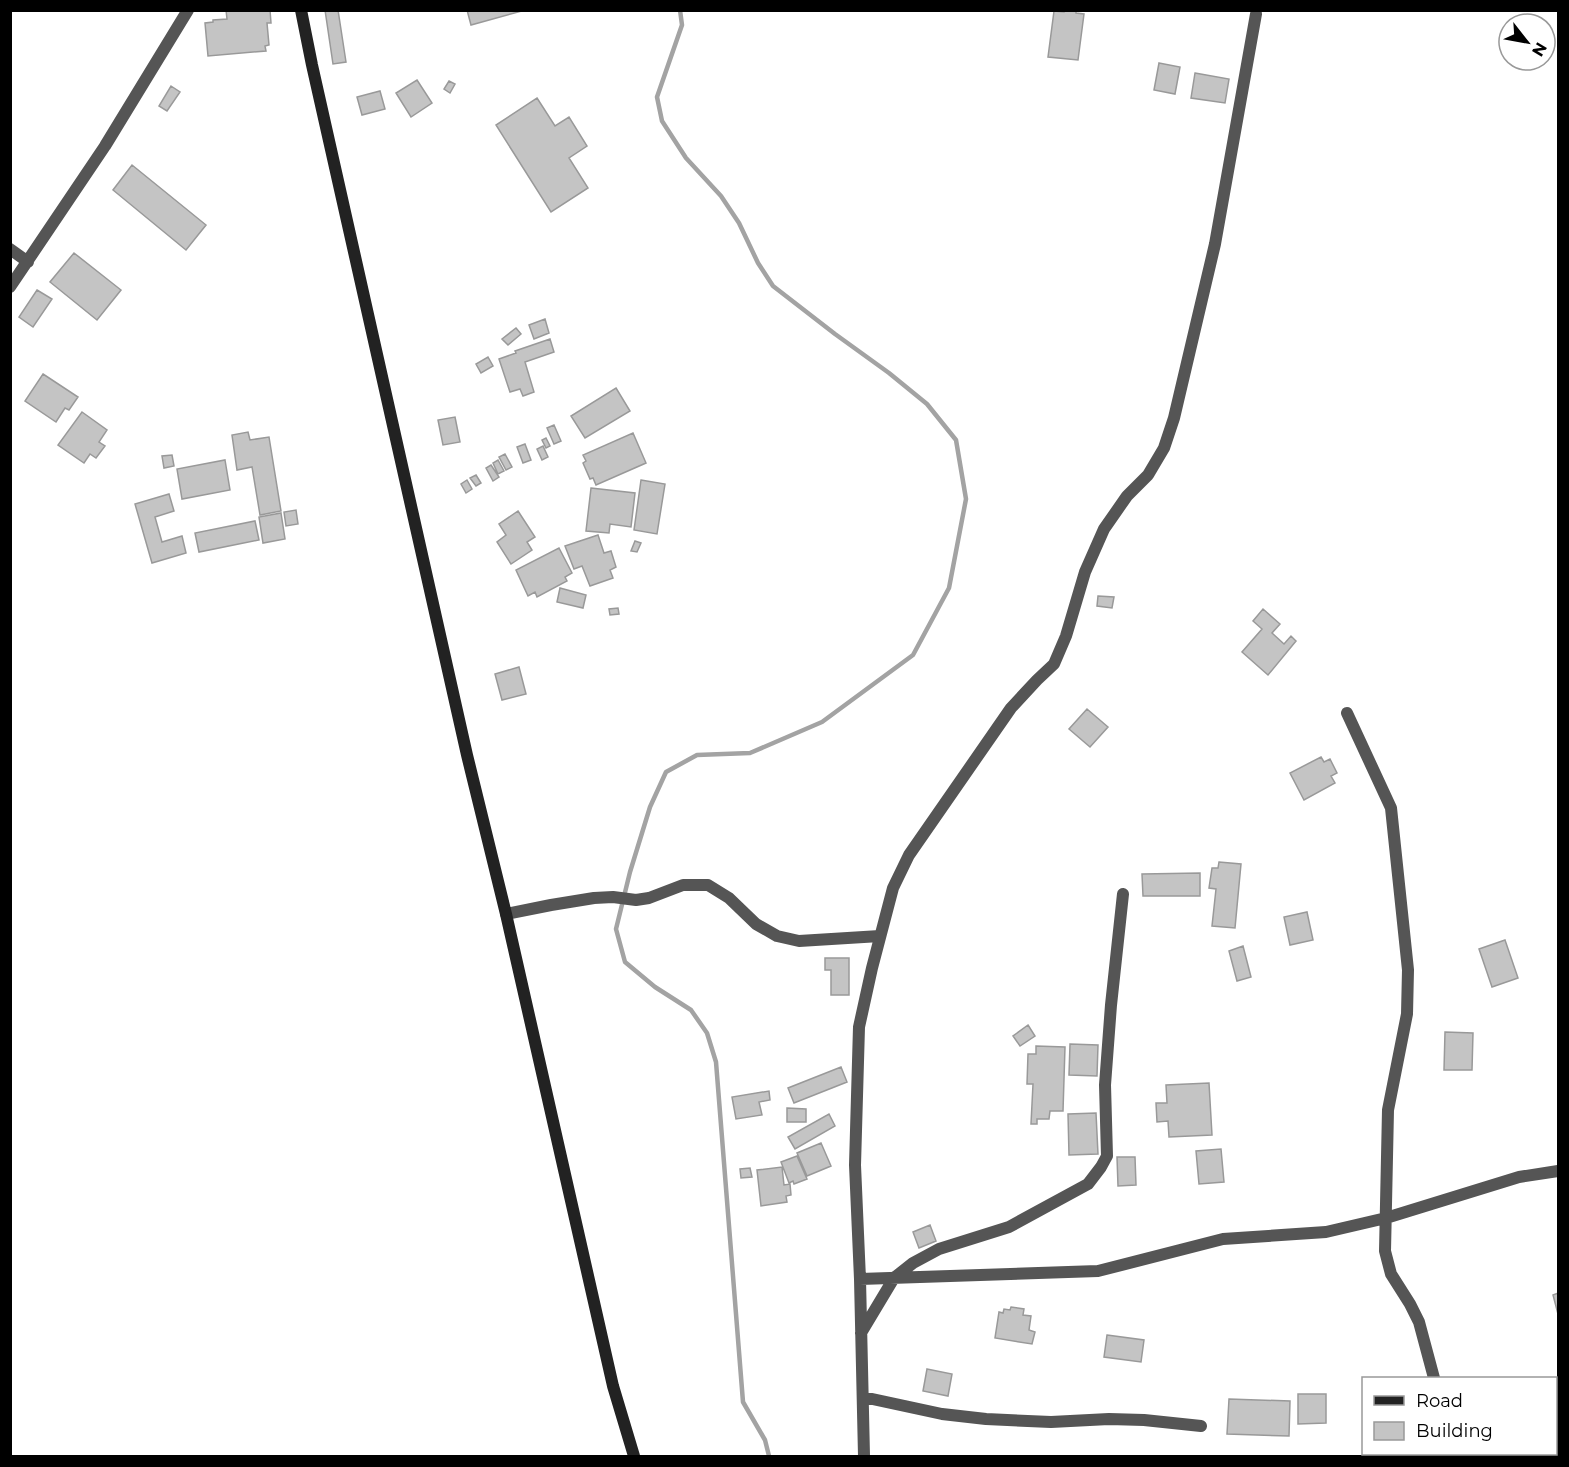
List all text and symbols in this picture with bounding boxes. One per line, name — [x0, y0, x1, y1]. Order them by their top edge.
north arrow — [1497, 12, 1557, 72]
text: N — [1528, 39, 1551, 60]
legend — [1362, 1377, 1557, 1455]
text: Road — [1416, 1390, 1463, 1412]
text: Building — [1416, 1420, 1493, 1442]

